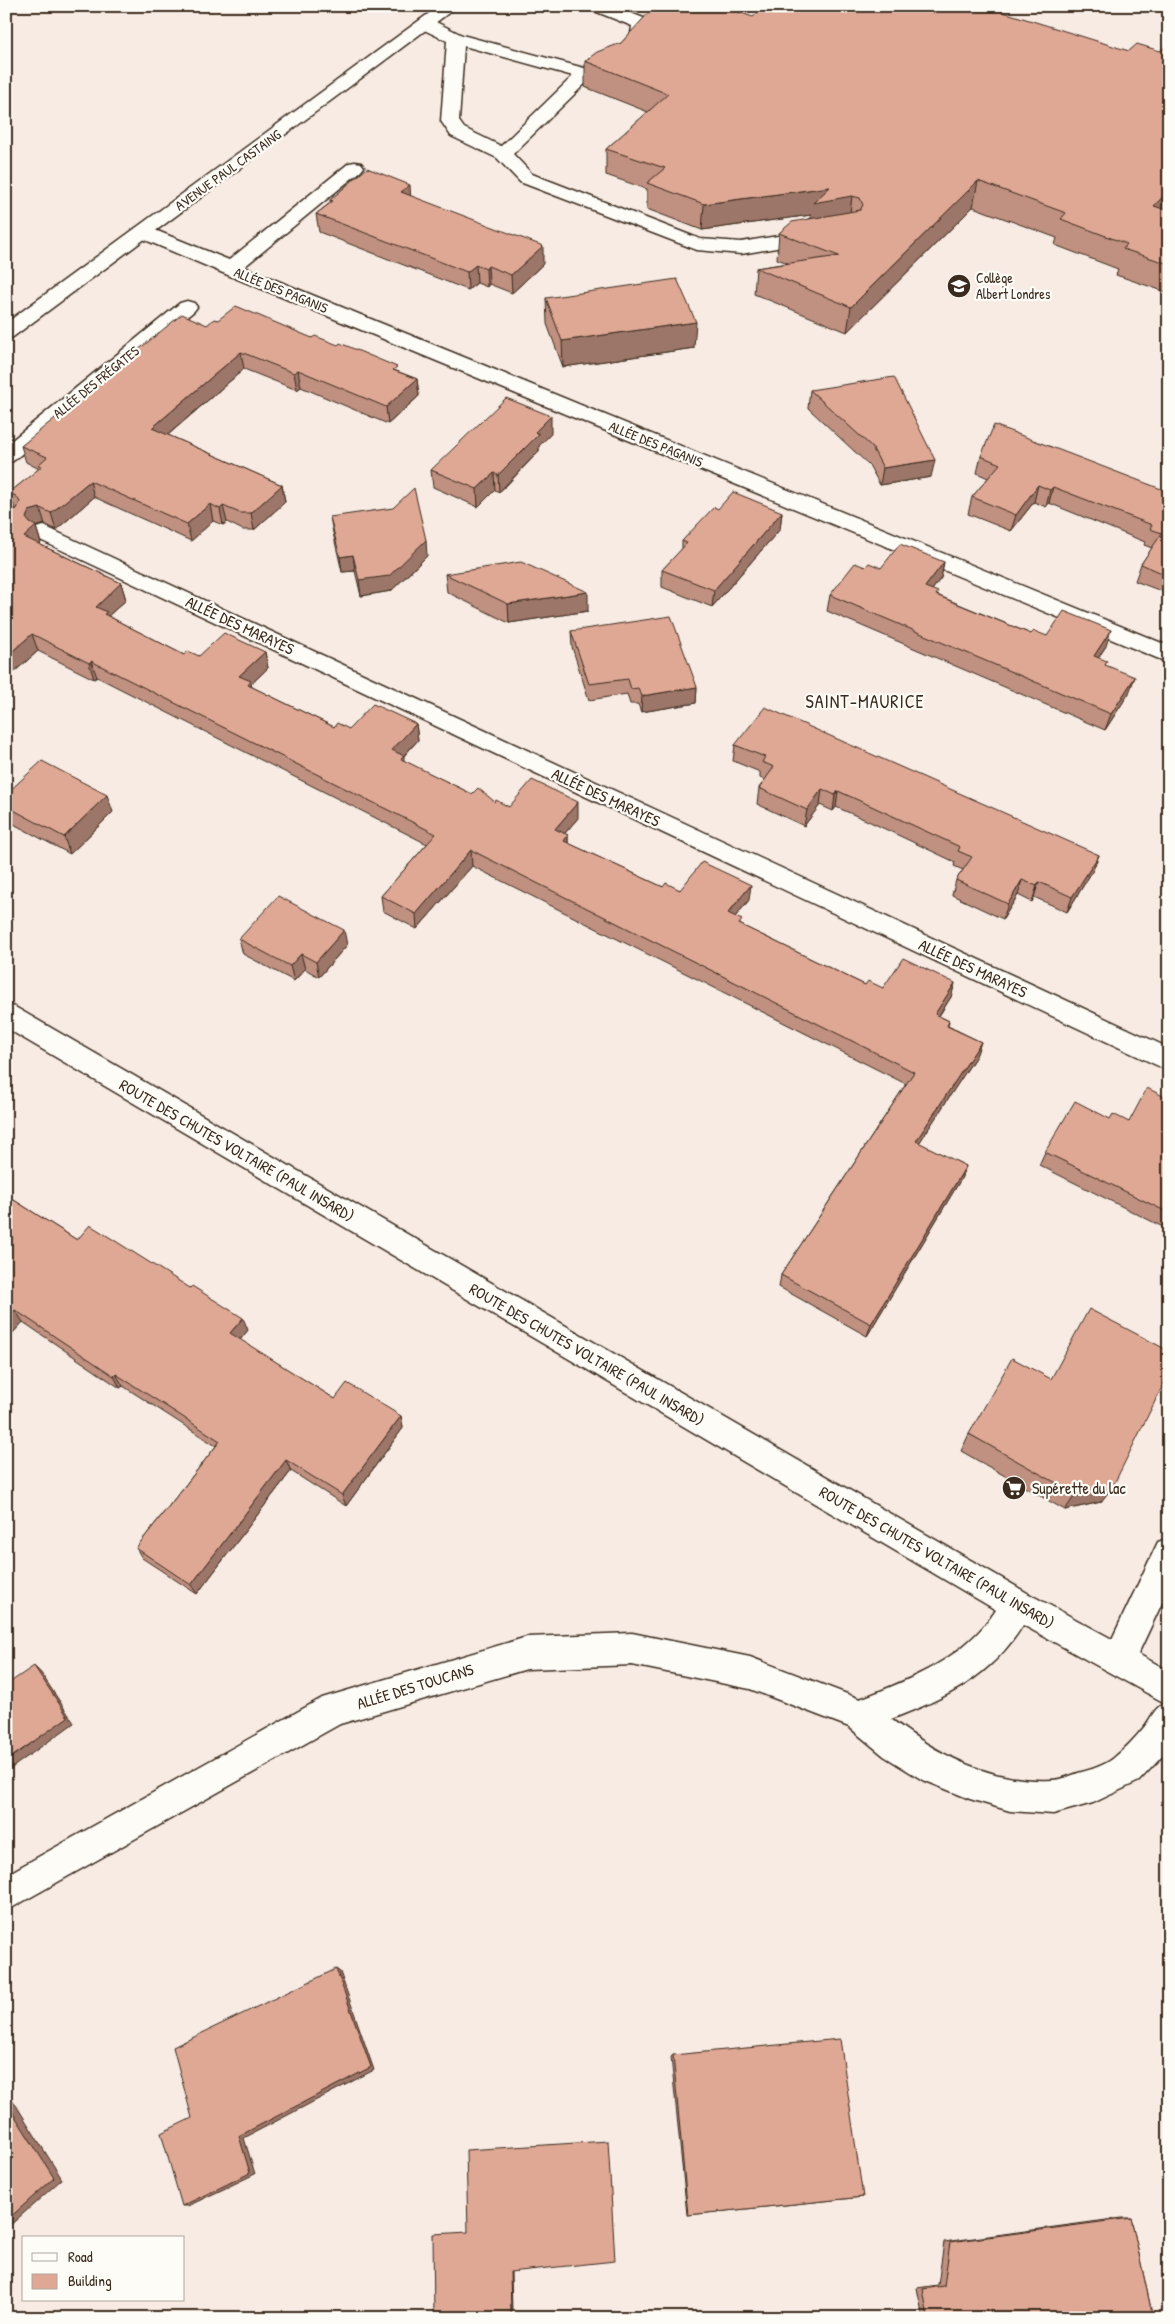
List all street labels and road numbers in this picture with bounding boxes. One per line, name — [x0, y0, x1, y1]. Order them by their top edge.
street label: AVENUE PAUL CASTAING — [171, 124, 285, 215]
street label: ALLÉE DES PAGANIS — [231, 262, 331, 317]
street label: ALLÉE DES FRÉGATES — [49, 341, 143, 422]
street label: ALLÉE DES PAGANIS — [606, 416, 706, 471]
street label: ALLÉE DES MARAYES — [182, 590, 298, 660]
street label: ALLÉE DES MARAYES — [548, 762, 664, 832]
street label: ALLÉE DES MARAYES — [915, 933, 1031, 1003]
street label: ROUTE DES CHUTES VOLTAIRE (PAUL INSARD) — [116, 1074, 358, 1226]
street label: ROUTE DES CHUTES VOLTAIRE (PAUL INSARD) — [466, 1278, 708, 1430]
street label: ROUTE DES CHUTES VOLTAIRE (PAUL INSARD) — [816, 1481, 1058, 1633]
street label: ALLÉE DES TOUCANS — [354, 1658, 477, 1714]

